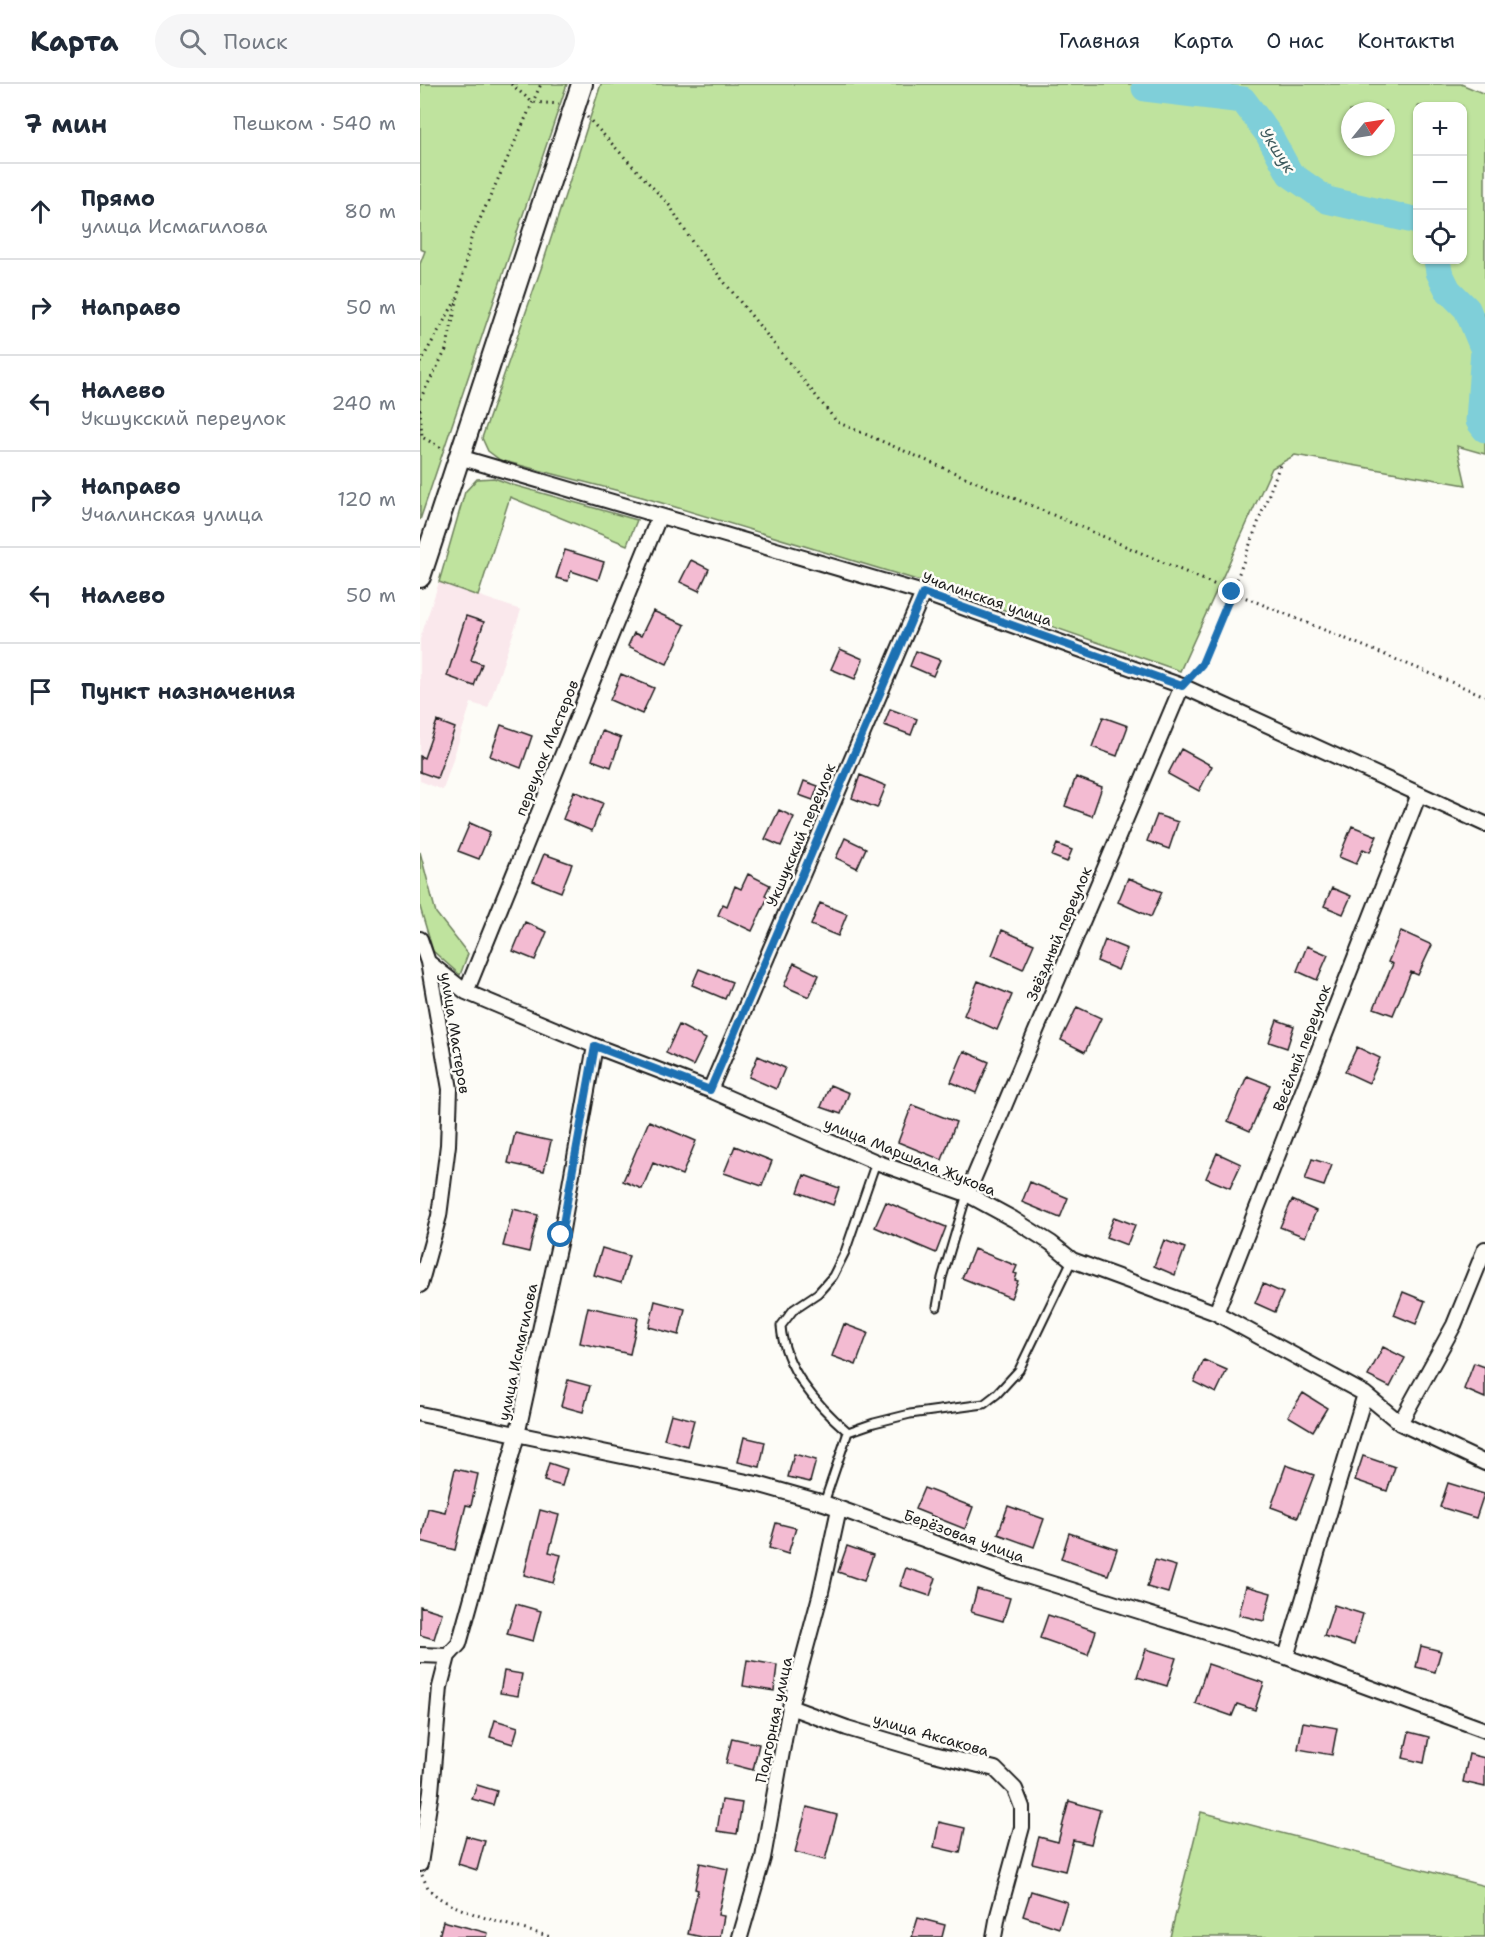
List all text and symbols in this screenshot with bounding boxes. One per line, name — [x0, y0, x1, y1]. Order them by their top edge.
search box — [155, 14, 575, 68]
text: Карта — [30, 22, 119, 60]
icon: search — [176, 25, 209, 58]
text: Поиск — [224, 27, 288, 56]
text: Главная — [1059, 27, 1140, 55]
text: Карта — [1173, 27, 1233, 55]
text: О нас — [1266, 27, 1324, 55]
text: Контакты — [1357, 27, 1455, 55]
north arrow — [1341, 102, 1395, 156]
map controls — [1413, 102, 1467, 264]
button: + — [1413, 102, 1467, 156]
text: 7 мин — [24, 106, 107, 141]
text: Пешком · 540 m — [233, 110, 396, 136]
water label: Укшук — [1255, 124, 1300, 177]
button: − — [1413, 156, 1467, 210]
text: Прямо — [81, 184, 155, 213]
icon: ahead — [24, 195, 57, 228]
text: 80 m — [344, 198, 396, 224]
button: locate — [1413, 210, 1467, 264]
text: улица Исмагилова — [81, 213, 267, 239]
icon: right — [24, 291, 57, 324]
text: Направо — [81, 293, 181, 322]
text: 50 m — [346, 294, 396, 320]
text: Налево — [81, 376, 165, 405]
icon: left — [24, 387, 57, 420]
text: 240 m — [331, 390, 396, 416]
text: Укшукский переулок — [81, 405, 286, 431]
text: Направо — [81, 472, 181, 501]
icon: right — [24, 483, 57, 516]
text: 120 m — [337, 486, 396, 512]
text: Учалинская улица — [81, 501, 263, 527]
street label: Учалинская улица — [919, 567, 1055, 631]
route end — [1218, 578, 1244, 604]
icon: left — [24, 579, 57, 612]
text: Налево — [81, 581, 165, 610]
text: 50 m — [346, 582, 396, 608]
icon: arrive — [24, 675, 57, 708]
text: Пункт назначения — [81, 677, 295, 706]
street label: переулок Мастеров — [511, 677, 583, 819]
street label: Укшукский переулок — [762, 760, 840, 910]
street label: Звёздный переулок — [1022, 864, 1096, 1004]
street label: улица Мастеров — [436, 971, 474, 1095]
street label: Весёлый переулок — [1269, 982, 1335, 1114]
street label: улица Маршала Жукова — [821, 1113, 999, 1201]
route start — [547, 1221, 573, 1247]
street label: улица Исмагилова — [494, 1281, 542, 1422]
street label: Берёзовая улица — [901, 1505, 1028, 1567]
street label: Подгорная улица — [751, 1655, 797, 1785]
street label: улица Аксакова — [871, 1709, 992, 1761]

